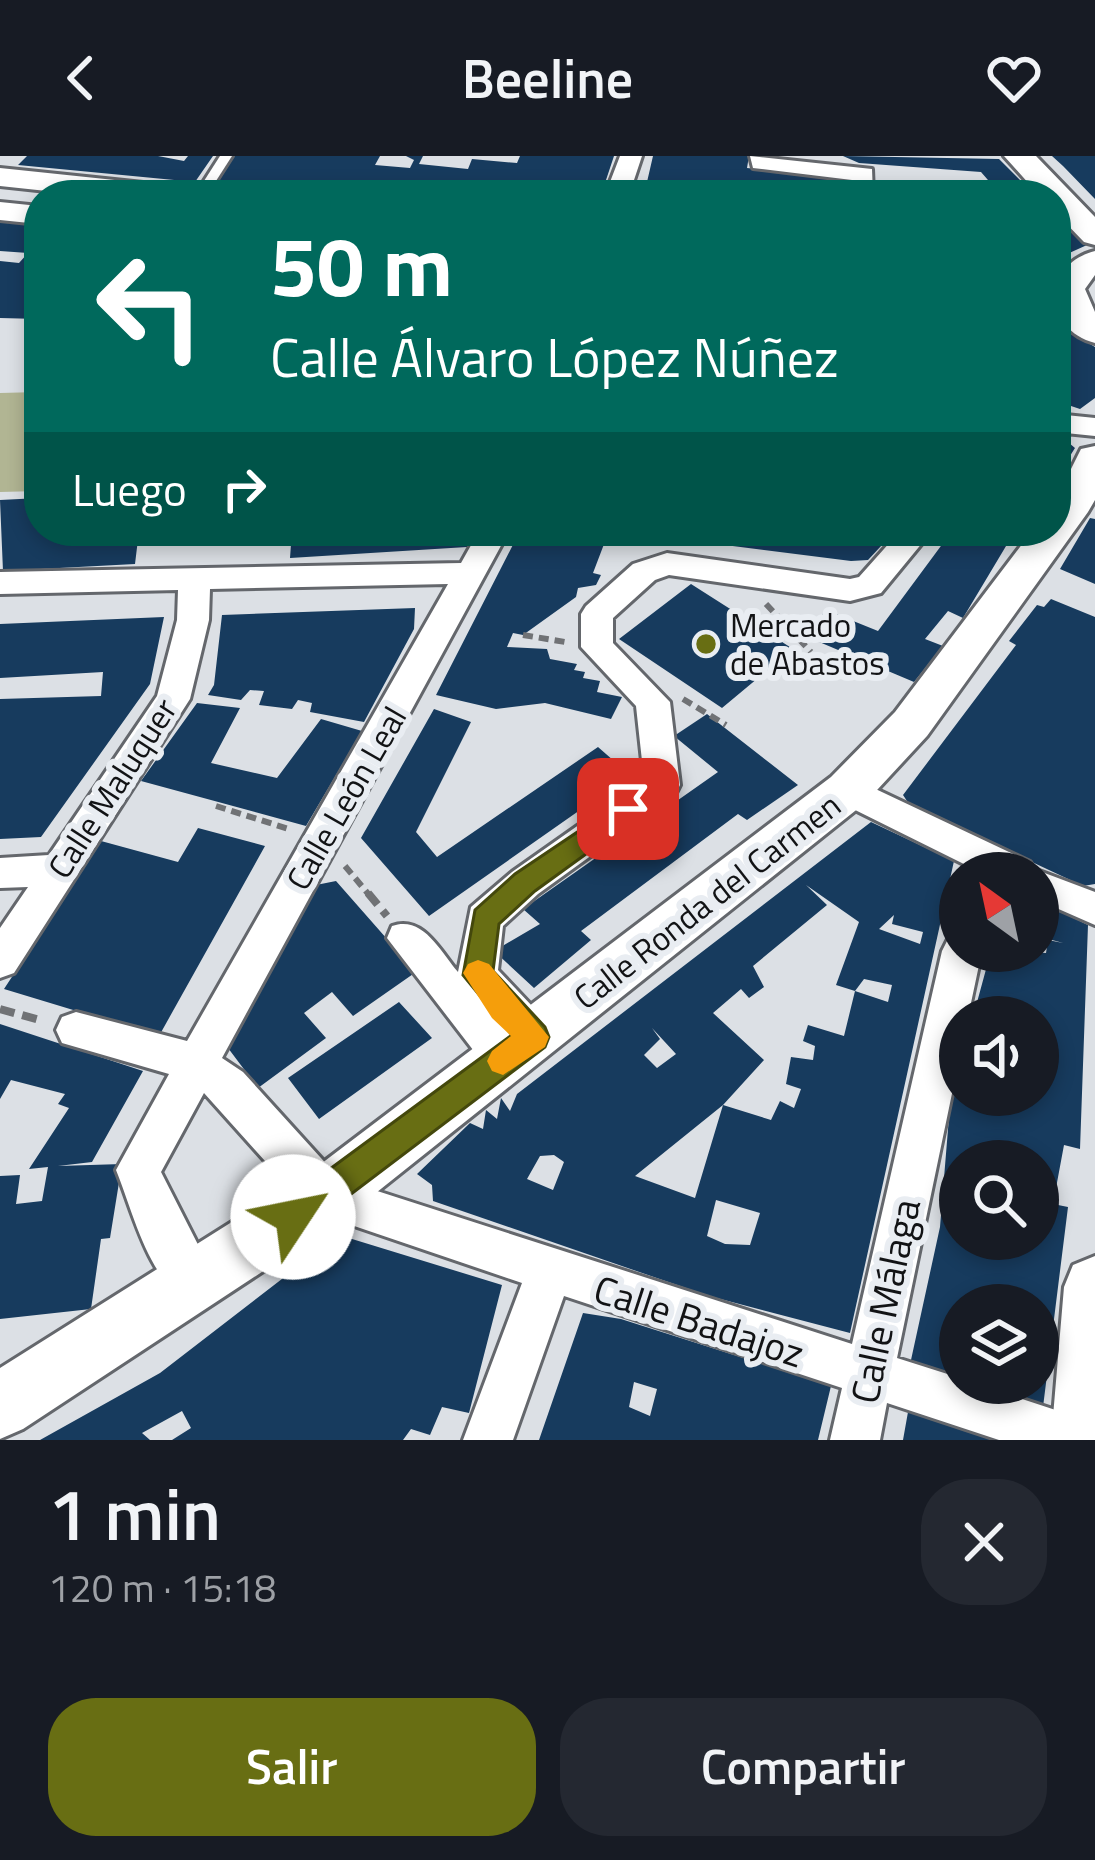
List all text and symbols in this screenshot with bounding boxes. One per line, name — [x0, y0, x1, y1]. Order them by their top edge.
text: Beeline — [462, 37, 633, 119]
icon: back — [48, 45, 114, 111]
icon: heart — [981, 45, 1047, 111]
text: 50 m — [270, 201, 453, 329]
icon: left — [72, 228, 228, 384]
text: Calle Álvaro López Núñez — [270, 316, 839, 398]
text: Luego — [72, 455, 187, 523]
icon: right — [211, 456, 277, 522]
place label: Mercado de Abastos — [730, 600, 885, 688]
marker: Mercado de Abastos — [693, 631, 719, 657]
street label: Calle Maluquer — [35, 688, 189, 888]
street label: Calle León Leal — [273, 697, 419, 899]
pin — [577, 758, 679, 860]
icon: arrive — [595, 776, 661, 842]
street label: Calle Ronda del Carmen — [563, 781, 851, 1021]
north arrow — [939, 852, 1059, 972]
map controls — [939, 852, 1059, 1404]
button: sound — [939, 996, 1059, 1116]
button: search — [939, 1140, 1059, 1260]
position arrow — [230, 1154, 356, 1280]
street label: Calle Málaga — [834, 1193, 935, 1409]
street label: Calle Badajoz — [587, 1259, 812, 1382]
button: layers — [939, 1284, 1059, 1404]
text: 1 min — [48, 1458, 221, 1568]
button: close — [921, 1479, 1047, 1605]
text: 120 m · 15:18 — [48, 1558, 276, 1617]
button: Salir — [48, 1698, 536, 1836]
button: Compartir — [560, 1698, 1047, 1836]

